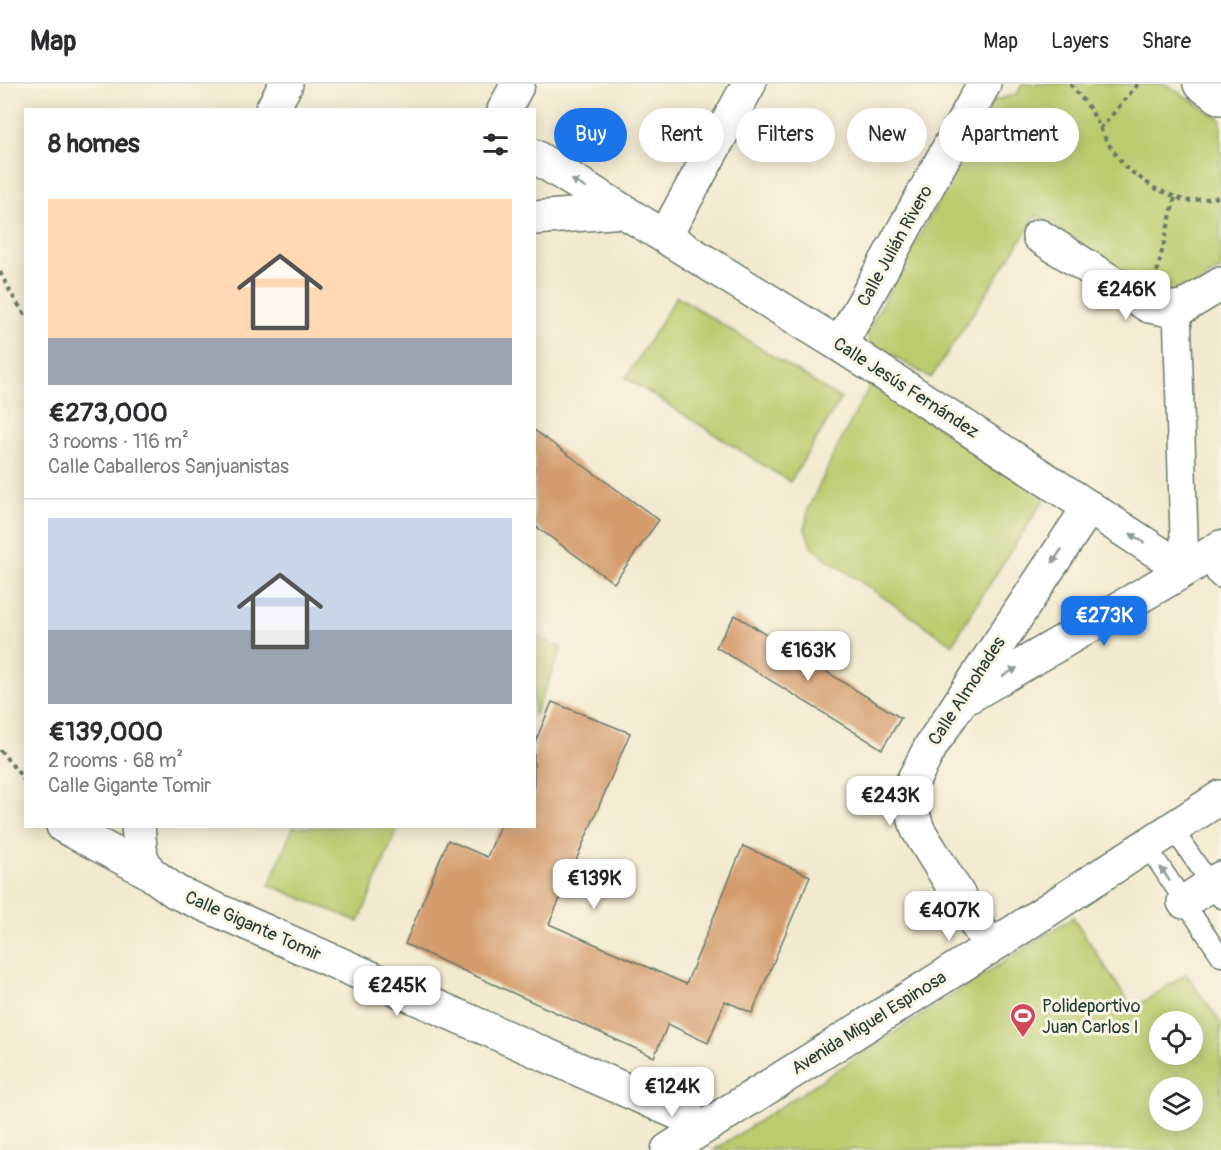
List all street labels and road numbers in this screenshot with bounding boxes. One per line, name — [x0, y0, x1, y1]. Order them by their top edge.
street label: Calle Julián Rivero — [852, 181, 938, 311]
street label: Calle Jesús Fernández — [829, 332, 983, 444]
street label: Calle Almohades — [923, 632, 1011, 750]
street label: Calle Gigante Tomir — [181, 886, 325, 967]
street label: Avenida Miguel Espinosa — [787, 966, 951, 1080]

